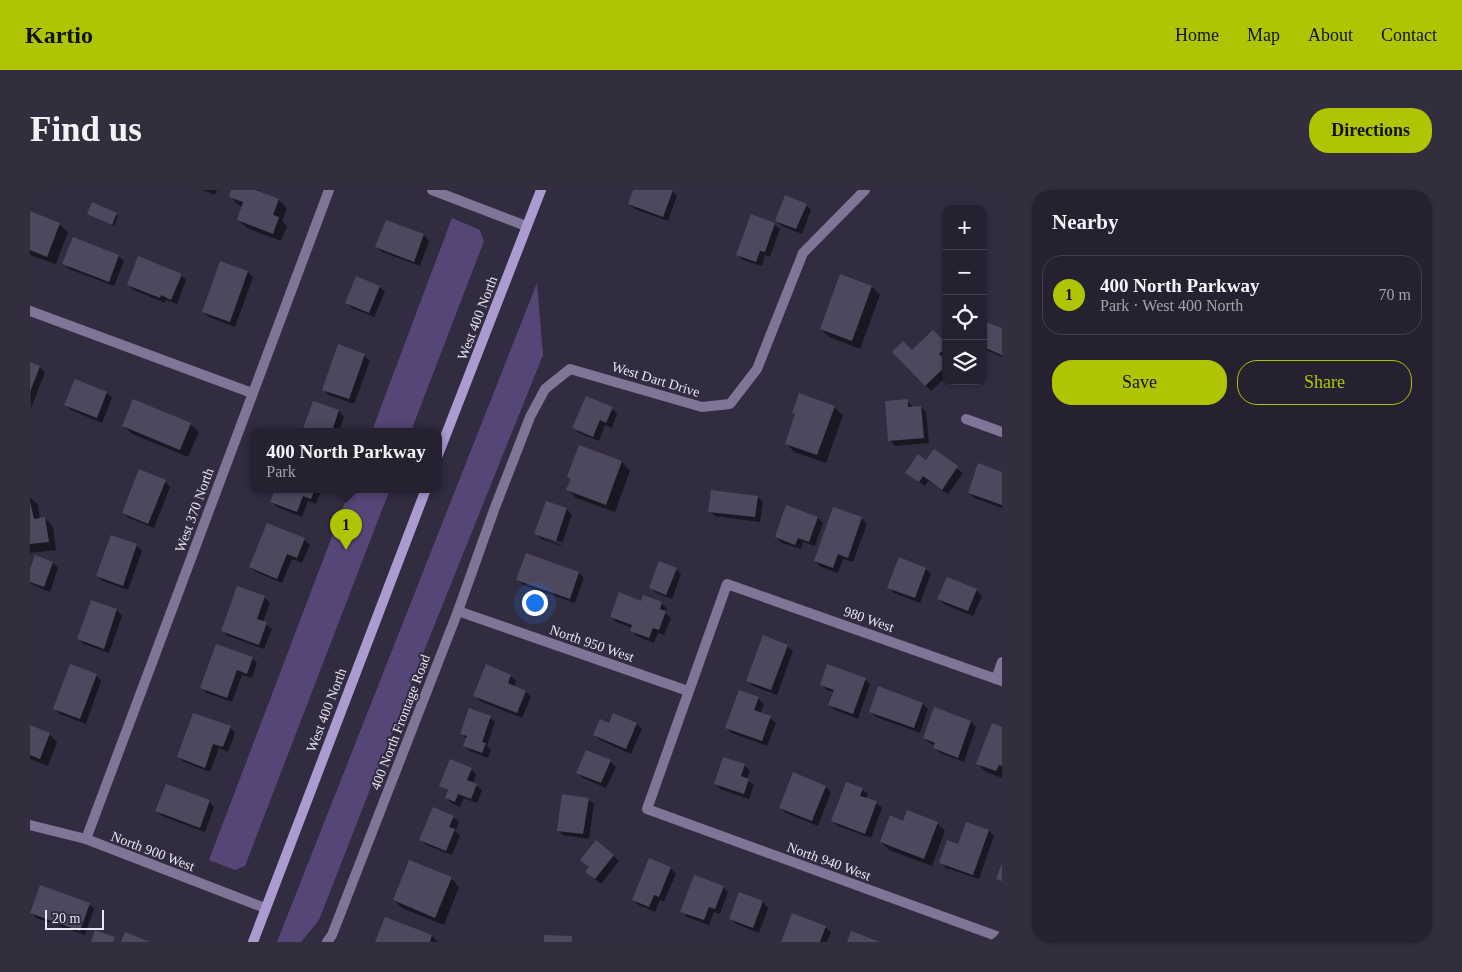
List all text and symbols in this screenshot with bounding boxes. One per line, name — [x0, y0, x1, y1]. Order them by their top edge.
text: Kartio — [25, 22, 93, 48]
text: Home — [1175, 25, 1219, 45]
text: Map — [1247, 25, 1280, 45]
text: About — [1308, 25, 1353, 45]
text: Contact — [1381, 25, 1437, 45]
button: Directions — [1309, 108, 1432, 153]
text: Find us — [30, 110, 142, 149]
map controls — [942, 205, 987, 385]
button: + — [942, 205, 987, 250]
text: Nearby — [1052, 210, 1119, 234]
button: − — [942, 250, 987, 295]
street label: West 400 North — [455, 274, 500, 362]
text: 400 North Parkway — [1100, 275, 1259, 296]
text: 1 — [1065, 286, 1073, 303]
text: 70 m — [1379, 286, 1411, 303]
button: locate — [942, 295, 987, 340]
text: Park · West 400 North — [1100, 297, 1243, 314]
button: layers — [942, 340, 987, 385]
street label: West Dart Drive — [610, 359, 702, 400]
button: Save — [1052, 360, 1227, 405]
button: Share — [1237, 360, 1412, 405]
popup — [250, 428, 442, 493]
text: 400 North Parkway — [266, 441, 426, 462]
text: Park — [266, 463, 296, 480]
street label: West 370 North — [172, 466, 217, 554]
pin: 1 — [330, 509, 362, 550]
your location — [522, 590, 548, 616]
street label: 980 West — [842, 604, 896, 635]
street label: North 950 West — [548, 622, 636, 665]
street label: 400 North Frontage Road — [368, 653, 433, 792]
street label: West 400 North — [304, 666, 349, 754]
street label: North 900 West — [109, 829, 197, 874]
street label: North 940 West — [785, 839, 873, 884]
scale bar — [45, 907, 104, 930]
text: 20 m — [52, 911, 80, 926]

